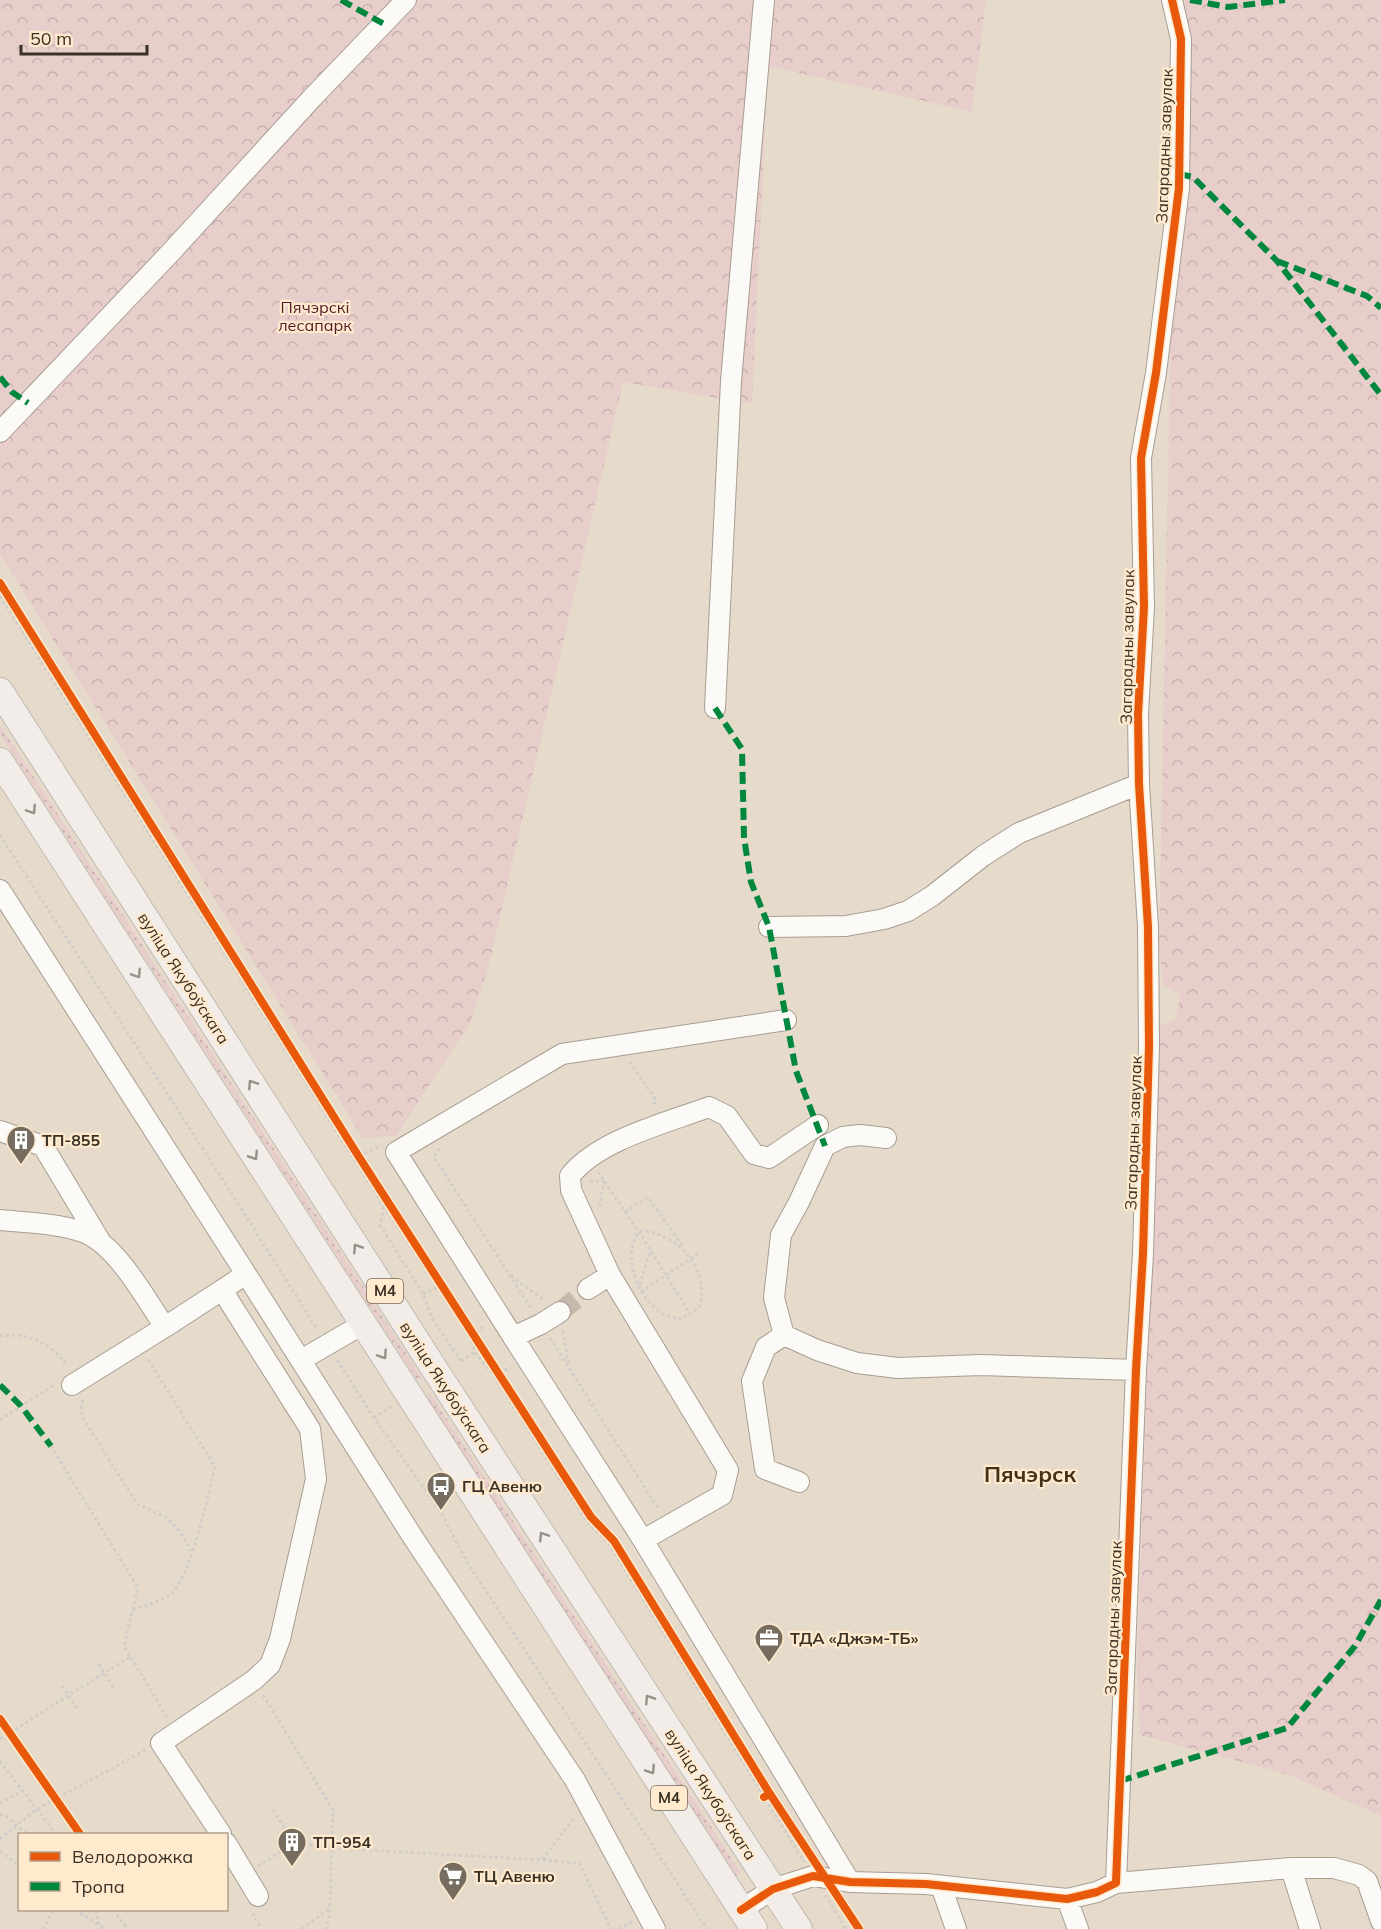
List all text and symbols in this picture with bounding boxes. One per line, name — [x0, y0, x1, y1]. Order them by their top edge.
scale bar — [21, 18, 147, 56]
text: 50 m — [30, 27, 72, 50]
street label: Загарадны завулак — [1151, 68, 1177, 224]
park label: Пячэрскі лесапарк — [278, 297, 352, 335]
street label: Загарадны завулак — [1116, 569, 1138, 725]
one-way arrow — [24, 804, 35, 815]
street label: вуліца Якубоўскага — [134, 908, 234, 1048]
one-way arrow — [130, 968, 142, 978]
street label: Загарадны завулак — [1120, 1055, 1146, 1211]
one-way arrow — [248, 1080, 259, 1091]
building icon: ТП-855 — [5, 1124, 37, 1166]
place label: ТП-855 — [42, 1130, 100, 1150]
one-way arrow — [247, 1150, 259, 1160]
one-way arrow — [353, 1244, 365, 1254]
road number: М4 — [367, 1279, 403, 1303]
street label: вуліца Якубоўскага — [396, 1317, 496, 1457]
one-way arrow — [376, 1348, 387, 1359]
district label: Пячэрск — [984, 1460, 1077, 1488]
bus stop icon: ГЦ Авеню — [425, 1470, 457, 1512]
place label: ГЦ Авеню — [462, 1476, 542, 1496]
one-way arrow — [539, 1531, 550, 1542]
street label: Загарадны завулак — [1100, 1540, 1126, 1696]
office icon: ТДА «Джэм-ТБ» — [753, 1622, 785, 1664]
place label: ТДА «Джэм-ТБ» — [790, 1628, 918, 1648]
one-way arrow — [645, 1695, 657, 1705]
street label: вуліца Якубоўскага — [661, 1724, 761, 1864]
one-way arrow — [644, 1764, 655, 1775]
road number: М4 — [651, 1786, 687, 1810]
building icon: ТП-954 — [276, 1826, 308, 1868]
place label: ТП-954 — [313, 1832, 371, 1852]
legend — [18, 1833, 228, 1911]
text: Велодорожка — [72, 1845, 193, 1868]
supermarket icon: ТЦ Авеню — [437, 1860, 469, 1902]
place label: ТЦ Авеню — [474, 1866, 555, 1886]
text: Тропа — [72, 1875, 125, 1898]

